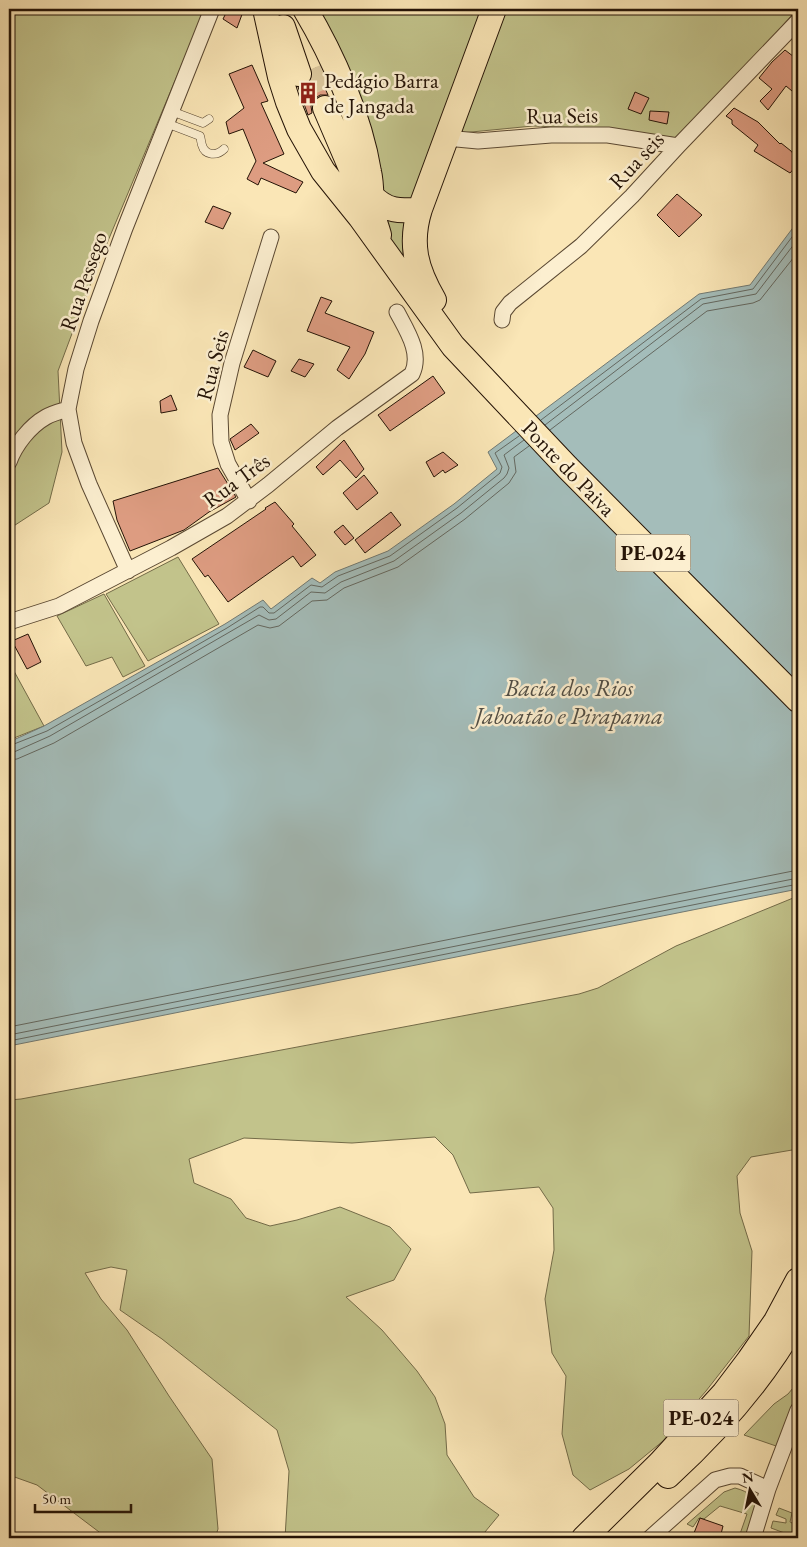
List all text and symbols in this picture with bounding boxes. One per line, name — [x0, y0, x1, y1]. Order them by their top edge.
place label: Pedágio Barra de Jangada — [324, 66, 439, 120]
building icon: Pedágio Barra de Jangada — [295, 80, 321, 106]
street label: Rua Seis — [526, 100, 598, 131]
street label: Rua seis — [602, 125, 670, 195]
street label: Rua Pessego — [53, 227, 114, 335]
street label: Rua Seis — [189, 327, 236, 404]
street label: Ponte do Paiva — [515, 414, 622, 523]
street label: Rua Três — [197, 446, 276, 514]
road number: PE-024 — [616, 534, 690, 572]
water label: Bacia dos Rios Jaboatão e Pirapama — [470, 672, 663, 731]
road number: PE-024 — [664, 1400, 738, 1436]
north arrow — [724, 1464, 774, 1514]
text: N — [741, 1467, 756, 1487]
scale bar — [35, 1482, 131, 1514]
text: 50 m — [42, 1489, 71, 1508]

